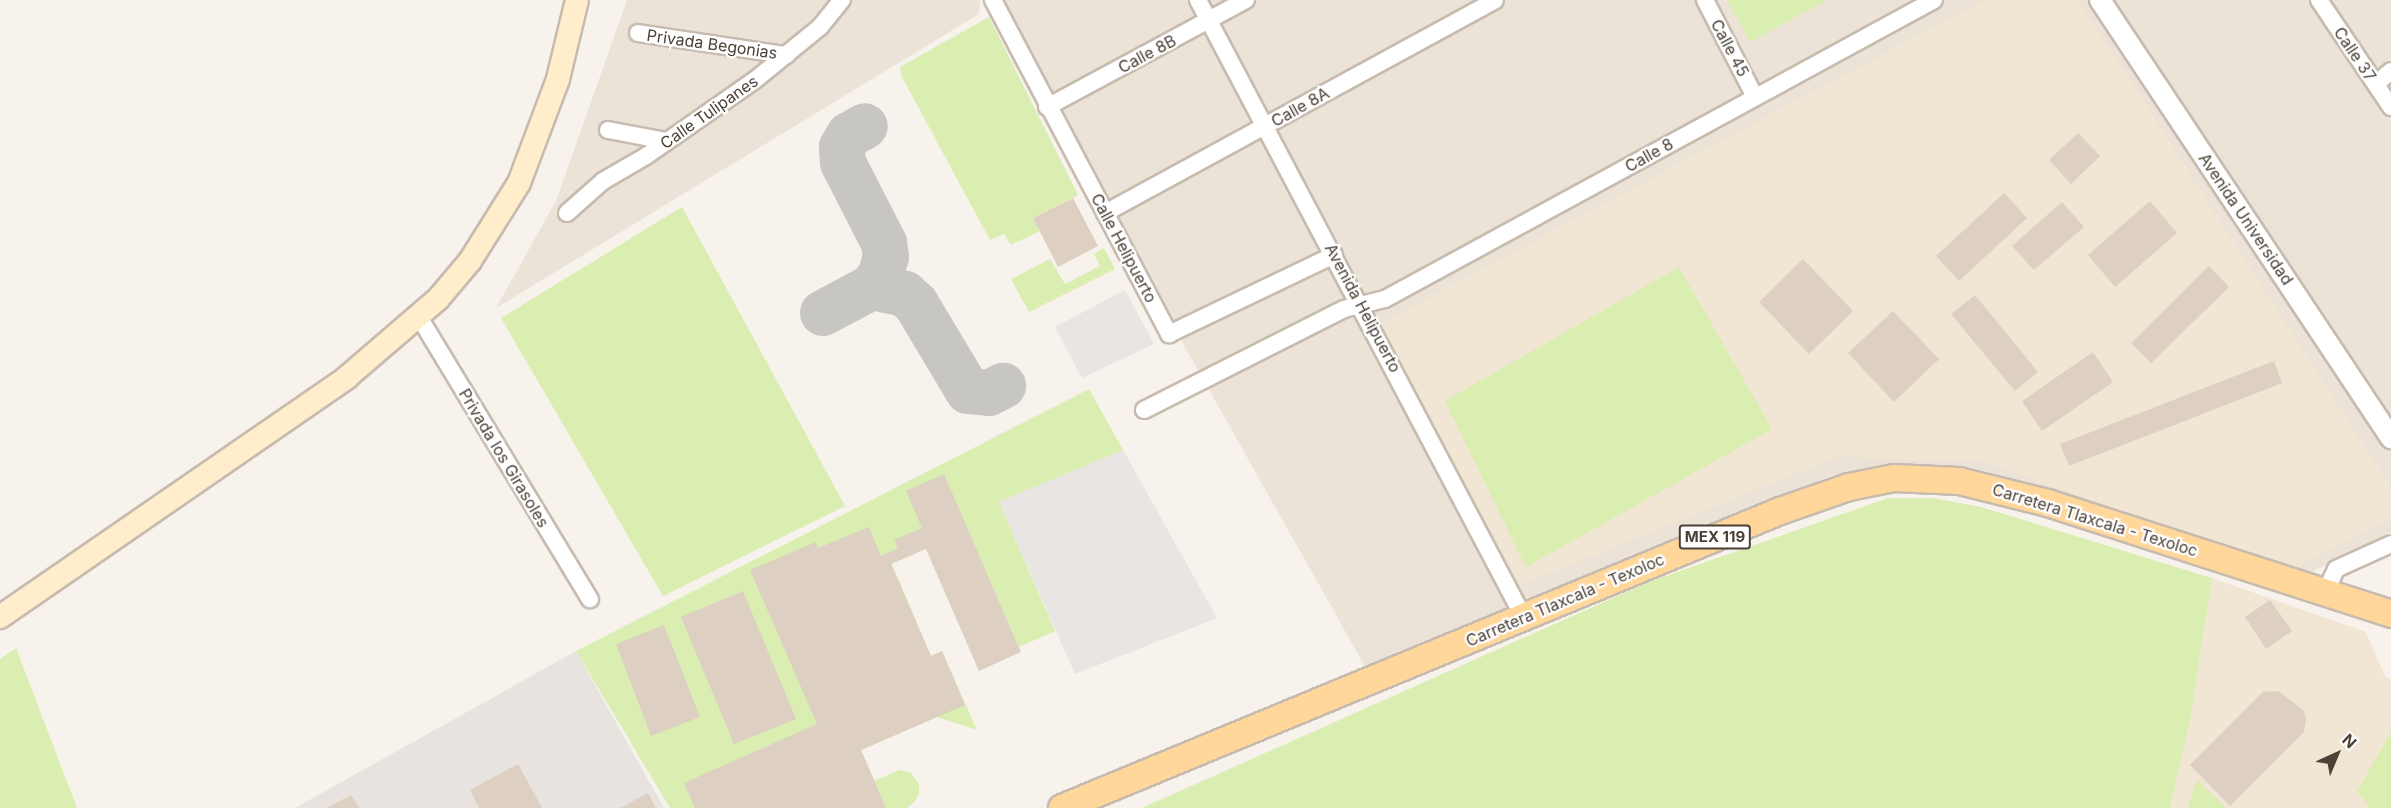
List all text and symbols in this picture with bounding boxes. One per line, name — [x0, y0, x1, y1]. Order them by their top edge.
street label: Calle 45 — [1707, 16, 1753, 80]
street label: Calle 37 — [2330, 23, 2380, 85]
street label: Privada Begonias — [646, 25, 778, 63]
street label: Calle 8B — [1115, 31, 1179, 77]
street label: Calle Tulipanes — [656, 71, 762, 153]
street label: Calle 8A — [1268, 83, 1332, 131]
street label: Calle 8 — [1622, 134, 1676, 176]
street label: Avenida Universidad — [2195, 149, 2297, 289]
street label: Calle Helipuerto — [1087, 190, 1161, 306]
street label: Avenida Helipuerto — [1321, 240, 1405, 376]
street label: Privada los Girasoles — [455, 385, 553, 531]
street label: Carretera Tlaxcala - Texoloc — [1990, 480, 2200, 560]
road number: MEX 119 — [1678, 525, 1752, 549]
street label: Carretera Tlaxcala - Texoloc — [1463, 549, 1667, 651]
north arrow — [2307, 724, 2367, 784]
text: N — [2338, 730, 2361, 752]

